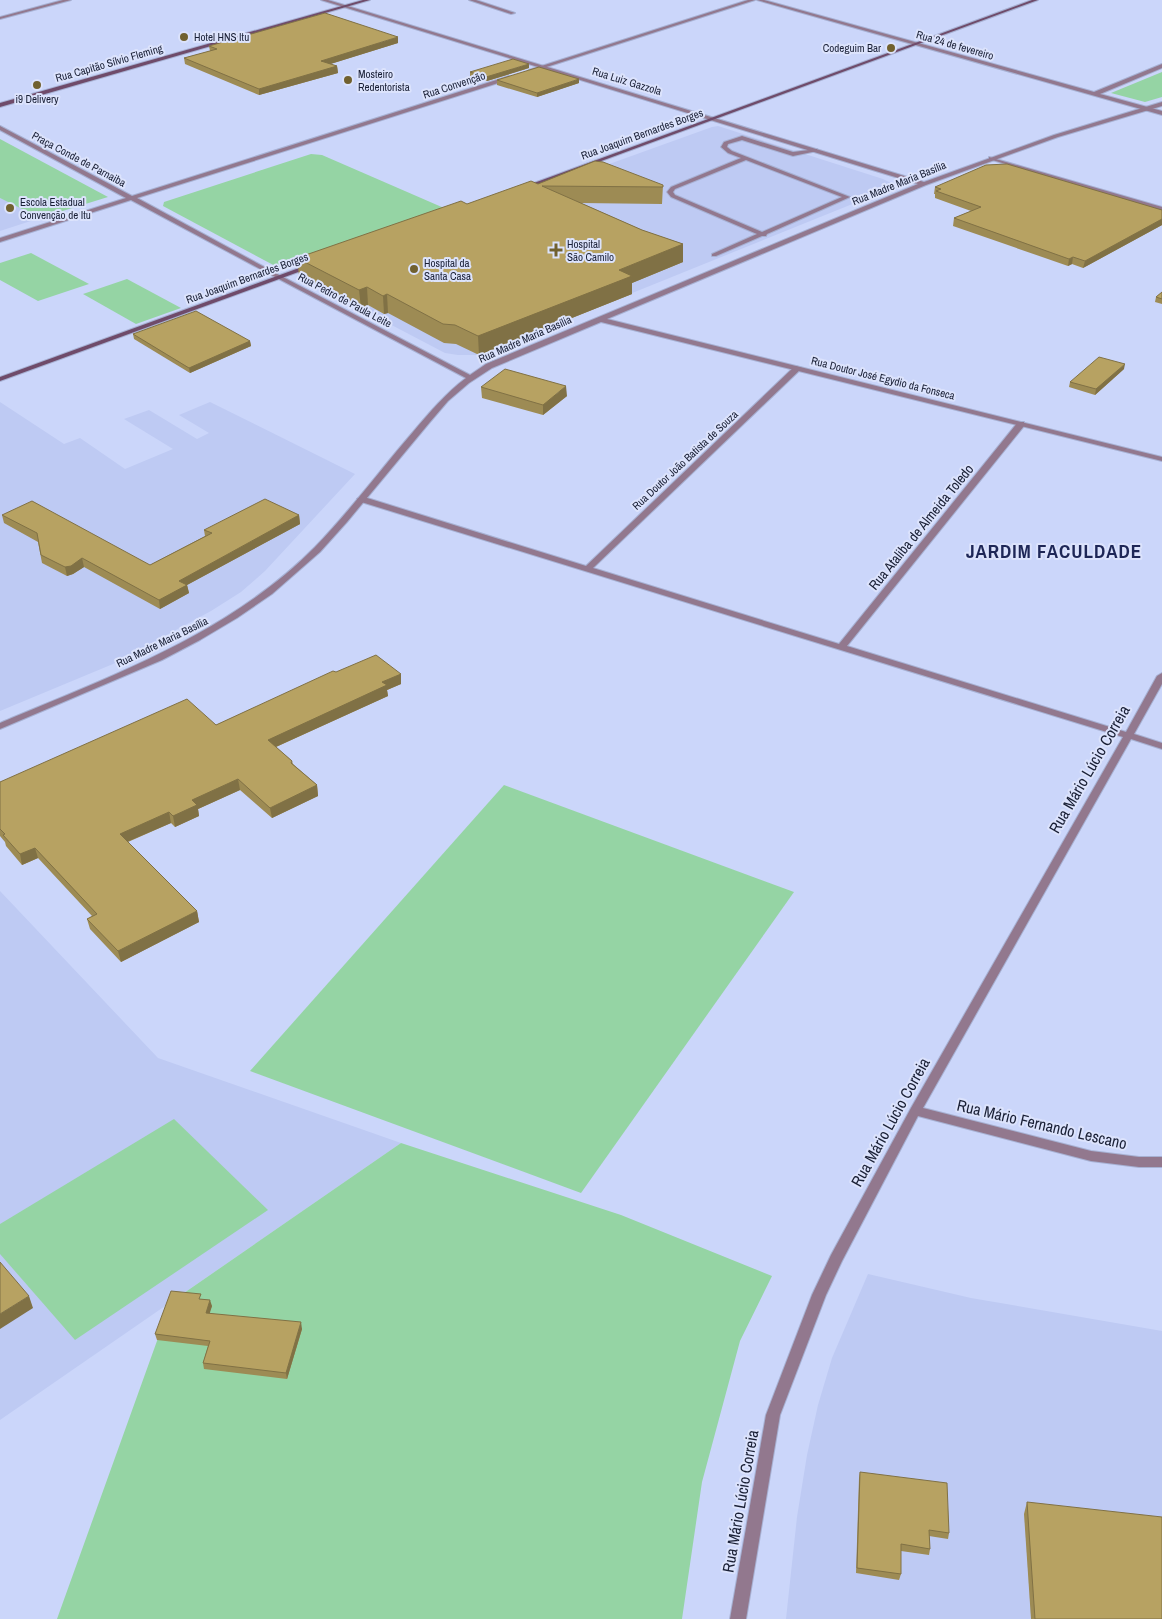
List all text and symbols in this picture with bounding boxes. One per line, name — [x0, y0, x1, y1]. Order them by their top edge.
street label: Rua 24 de fevereiro — [915, 27, 995, 63]
place label: Hotel HNS Itu — [194, 30, 249, 44]
marker: Hotel HNS Itu — [178, 31, 190, 43]
street label: Rua Capitão Sílvio Fleming — [54, 41, 164, 85]
place label: Codeguim Bar — [823, 41, 881, 55]
marker: Codeguim Bar — [885, 42, 897, 54]
street label: Rua Luiz Gazzola — [591, 64, 663, 98]
place label: Mosteiro Redentorista — [358, 67, 410, 94]
street label: Rua Convenção — [421, 68, 487, 102]
marker: Mosteiro Redentorista — [342, 74, 354, 86]
marker: i9 Delivery — [31, 79, 43, 91]
place label: i9 Delivery — [15, 92, 59, 106]
street label: Rua Joaquim Bernardes Borges — [579, 105, 705, 163]
street label: Praça Conde de Parnaiba — [30, 128, 128, 190]
street label: Rua Madre Maria Basília — [850, 158, 948, 208]
place label: Escola Estadual Convenção de Itu — [20, 195, 91, 222]
marker: Escola Estadual Convenção de Itu — [4, 202, 16, 214]
place label: Hospital São Camilo — [567, 237, 614, 264]
marker: Hospital São Camilo — [549, 243, 563, 257]
street label: Rua Joaquim Bernardes Borges — [184, 249, 310, 307]
place label: Hospital da Santa Casa — [424, 256, 471, 283]
marker: Hospital da Santa Casa — [408, 263, 420, 275]
street label: Rua Pedro de Paula Leite — [296, 269, 394, 331]
street label: Rua Madre Maria Basília — [476, 312, 574, 366]
street label: Rua Doutor José Egydio da Fonseca — [810, 353, 956, 403]
street label: Rua Doutor João Batista de Souza — [629, 407, 741, 513]
street label: Rua Ataliba de Almeida Toledo — [865, 460, 977, 594]
district label: JARDIM FACULDADE — [966, 538, 1142, 564]
street label: Rua Madre Maria Basília — [114, 614, 210, 670]
street label: Rua Mário Lúcio Correia — [1043, 700, 1135, 837]
street label: Rua Mário Lúcio Correia — [845, 1053, 935, 1190]
street label: Rua Mário Fernando Lescano — [955, 1094, 1129, 1154]
street label: Rua Mário Lúcio Correia — [717, 1427, 763, 1574]

